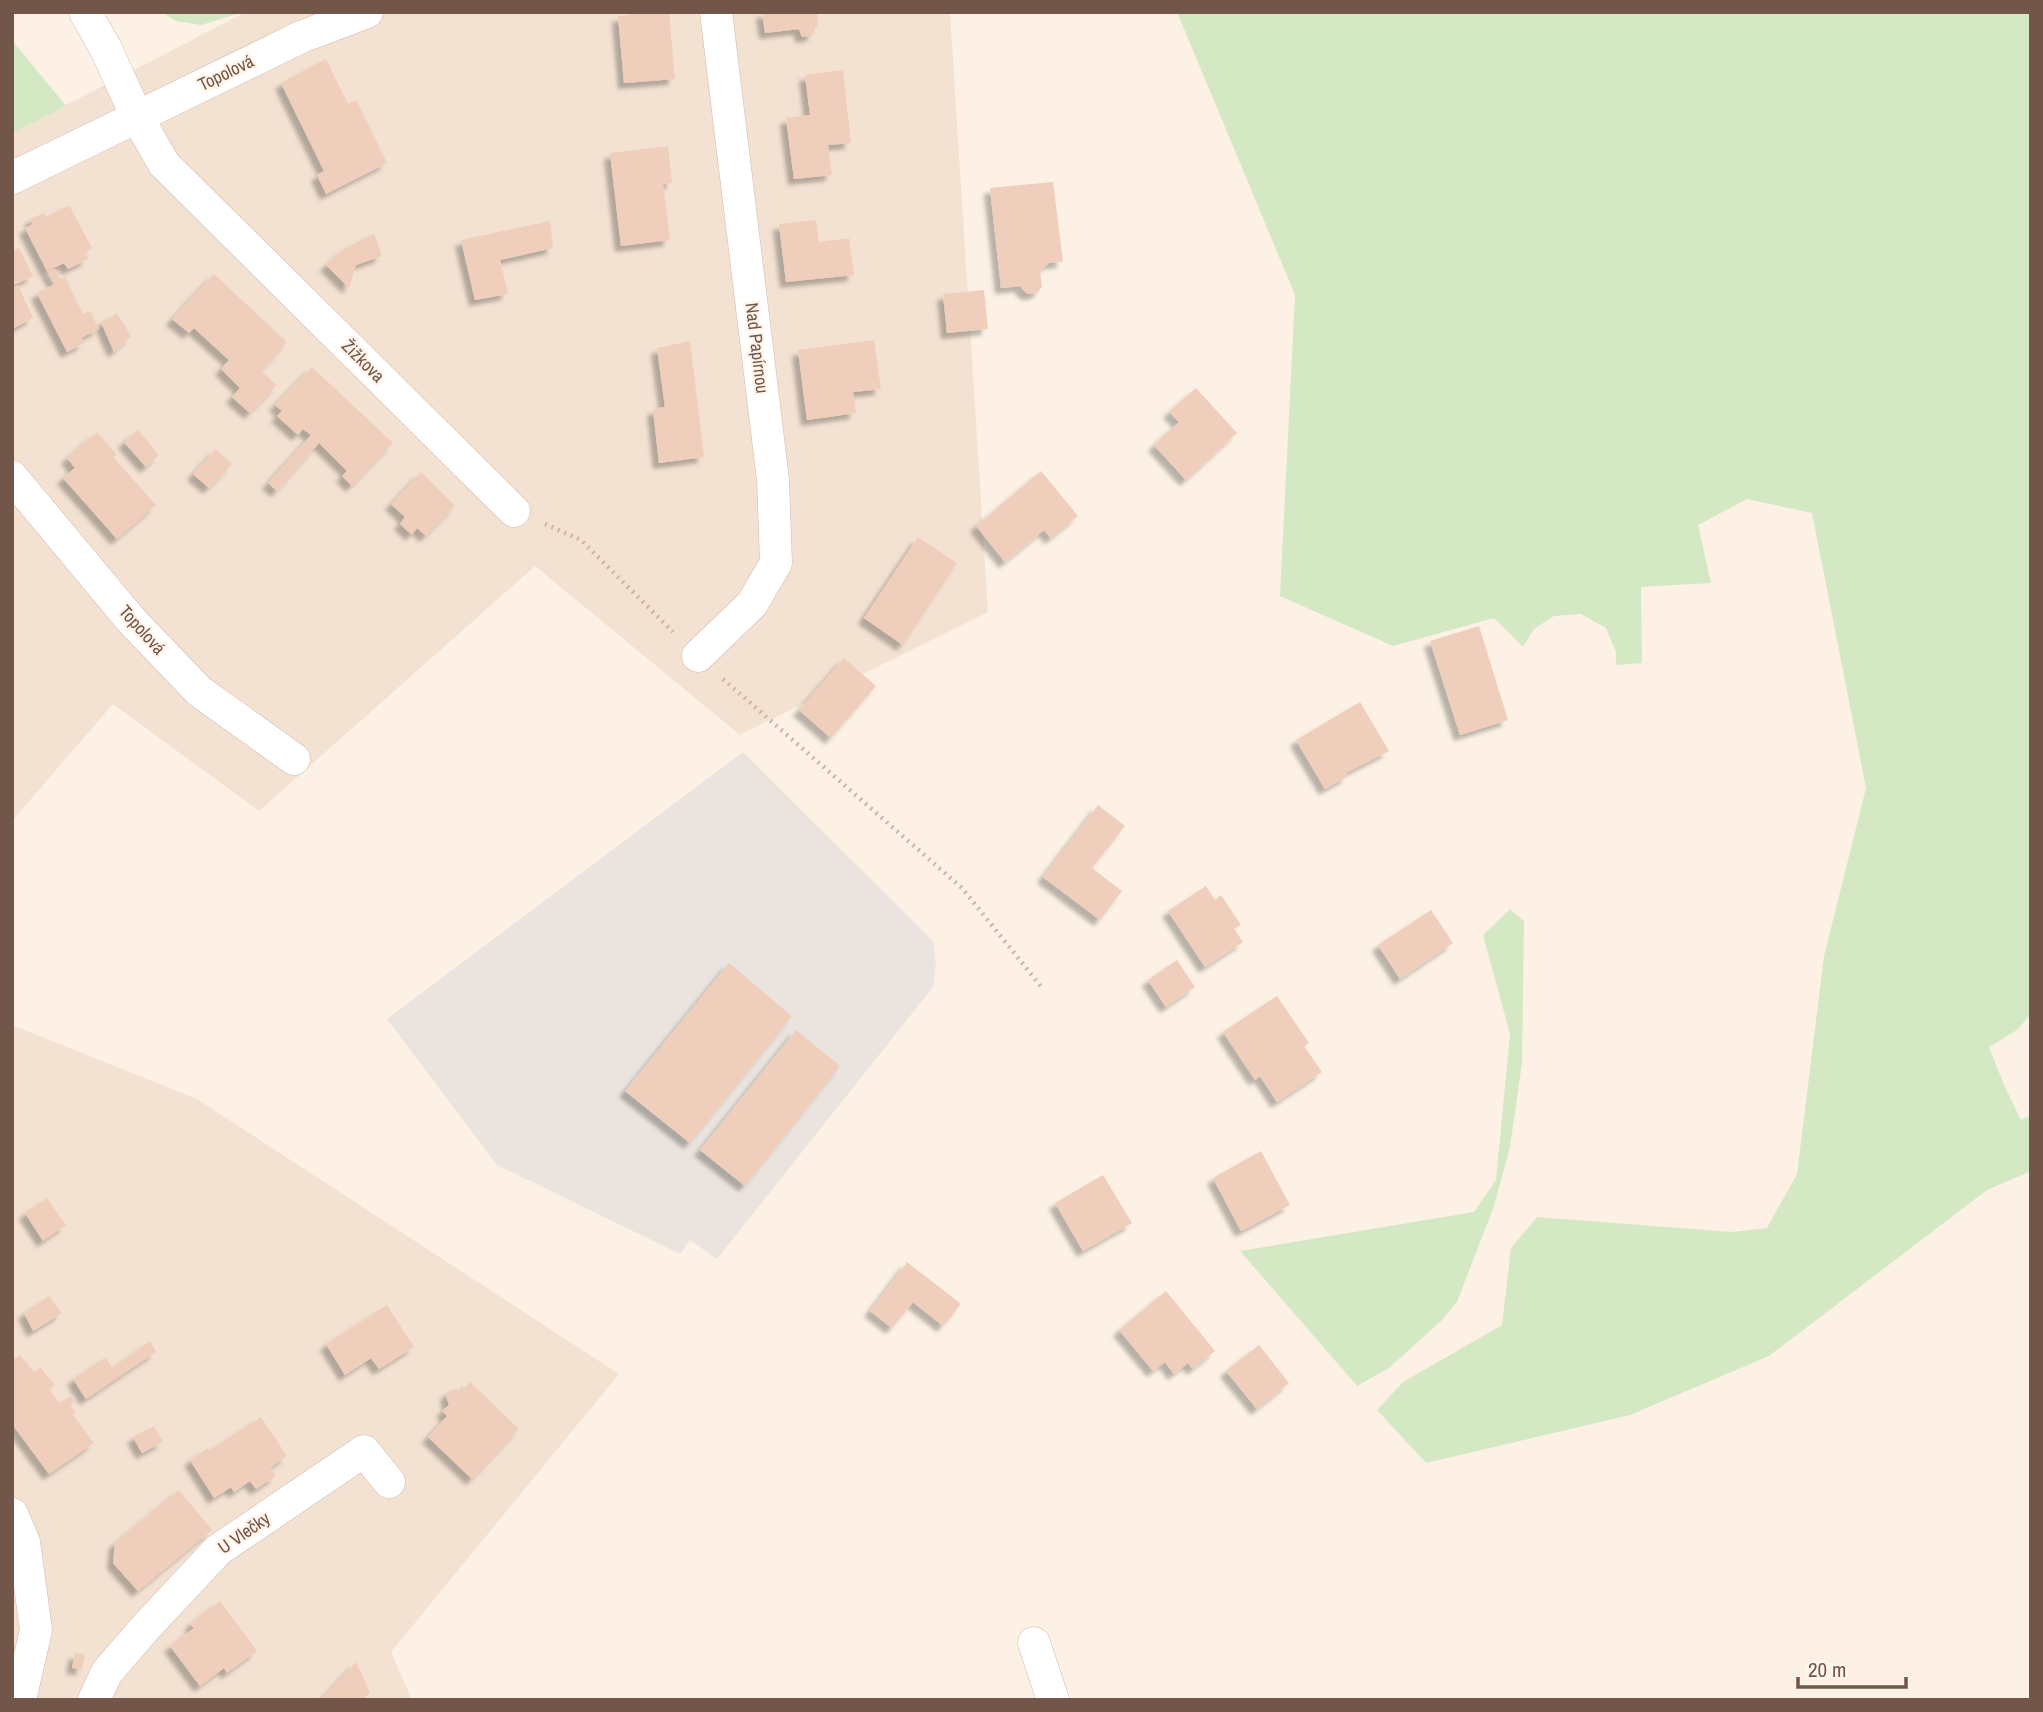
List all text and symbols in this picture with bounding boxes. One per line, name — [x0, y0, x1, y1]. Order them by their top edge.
street label: Topolová — [194, 48, 258, 97]
street label: Nad Papírnou — [740, 301, 775, 395]
street label: Žižkova — [336, 334, 390, 388]
street label: Topolová — [113, 599, 171, 660]
street label: U Vlečky — [213, 1505, 275, 1560]
scale bar — [1798, 1646, 1906, 1690]
text: 20 m — [1808, 1655, 1846, 1684]

